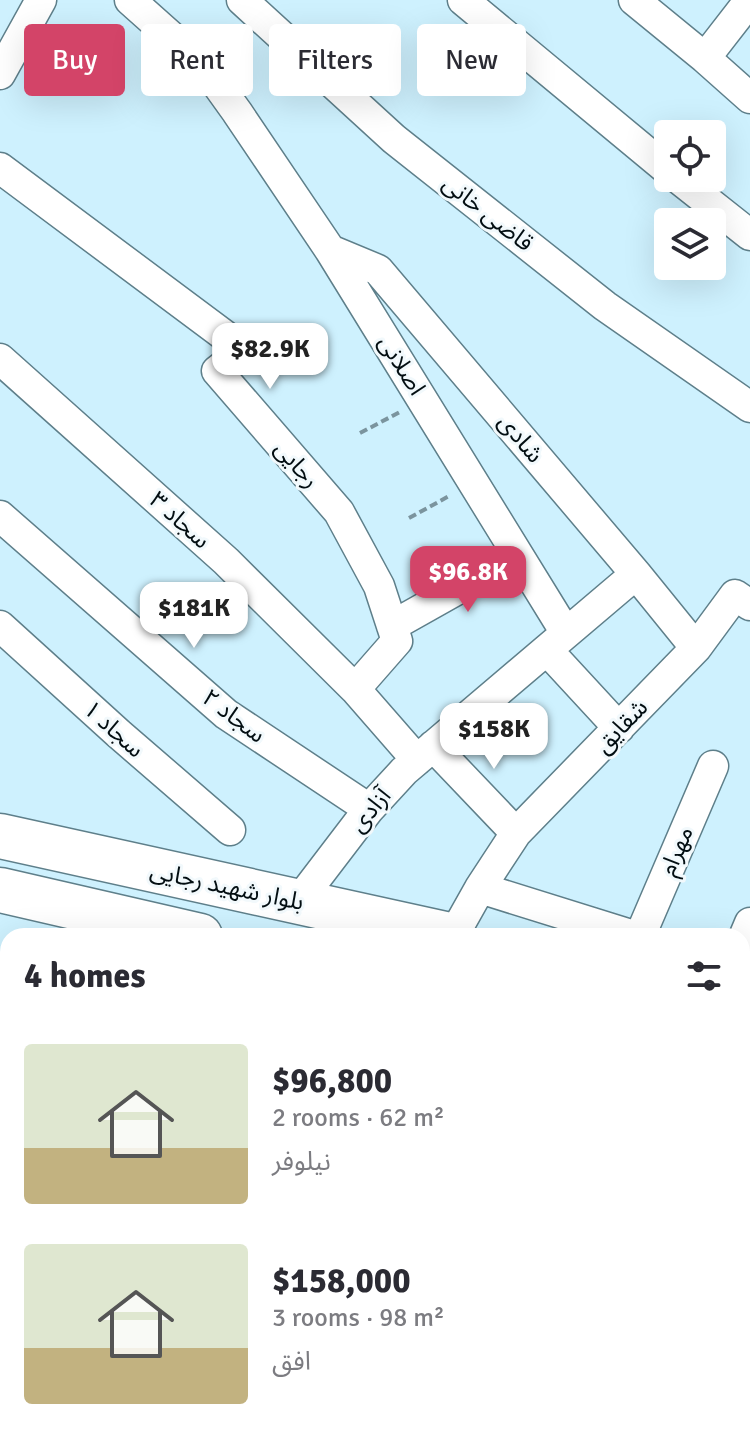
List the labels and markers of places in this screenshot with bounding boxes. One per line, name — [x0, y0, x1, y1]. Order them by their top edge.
pin: $82.9K — [205, 323, 335, 391]
pin: $96.8K — [403, 546, 533, 614]
pin: $181K — [138, 582, 250, 650]
pin: $158K — [438, 703, 550, 771]

